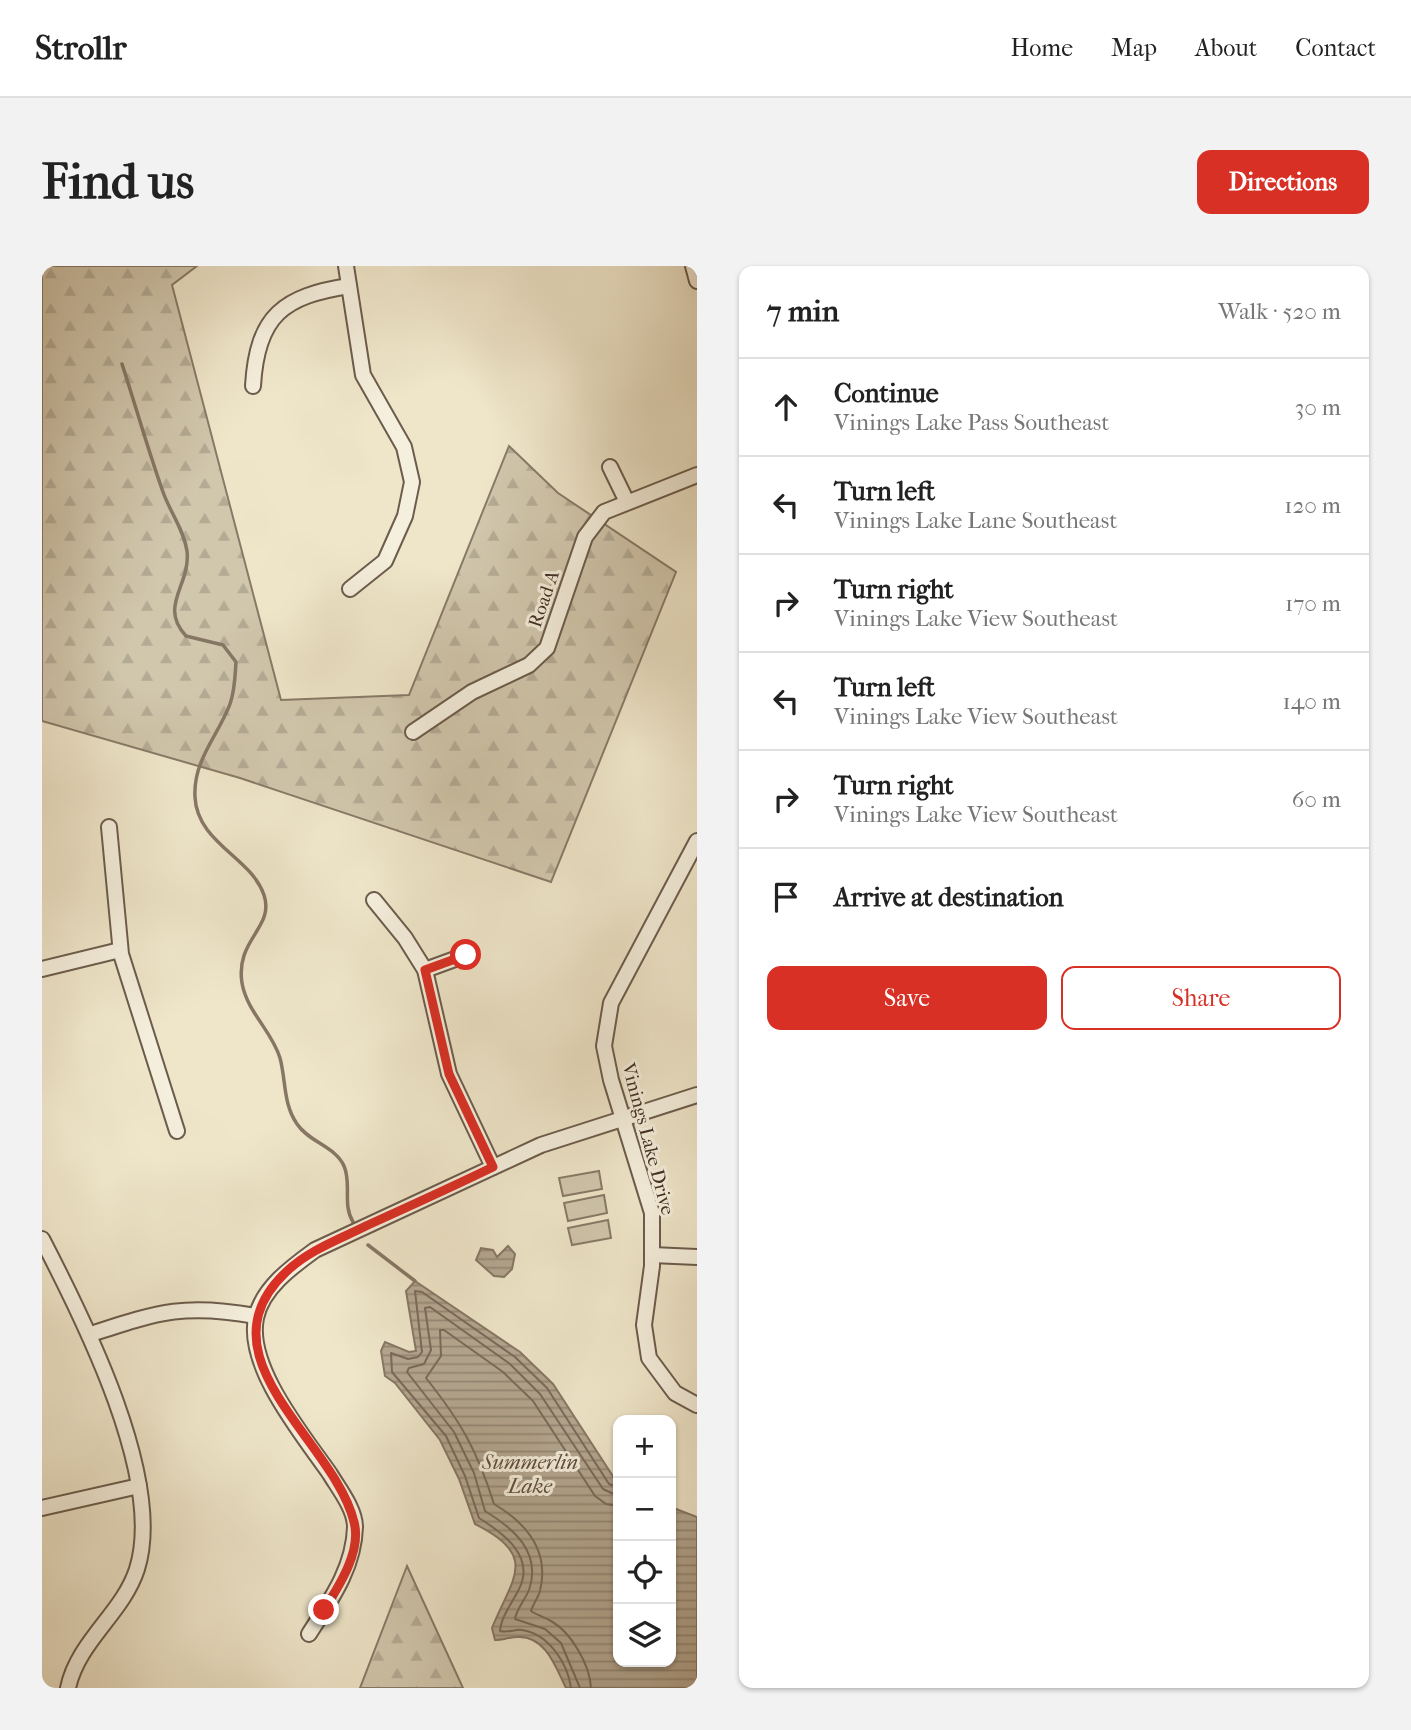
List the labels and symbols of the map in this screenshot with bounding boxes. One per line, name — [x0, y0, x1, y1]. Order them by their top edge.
street label: Road A — [524, 567, 564, 630]
route start — [450, 939, 481, 970]
street label: Vinings Lake Drive — [617, 1060, 679, 1217]
water label: Summerlin Lake — [481, 1450, 578, 1498]
route end — [308, 1594, 339, 1625]

